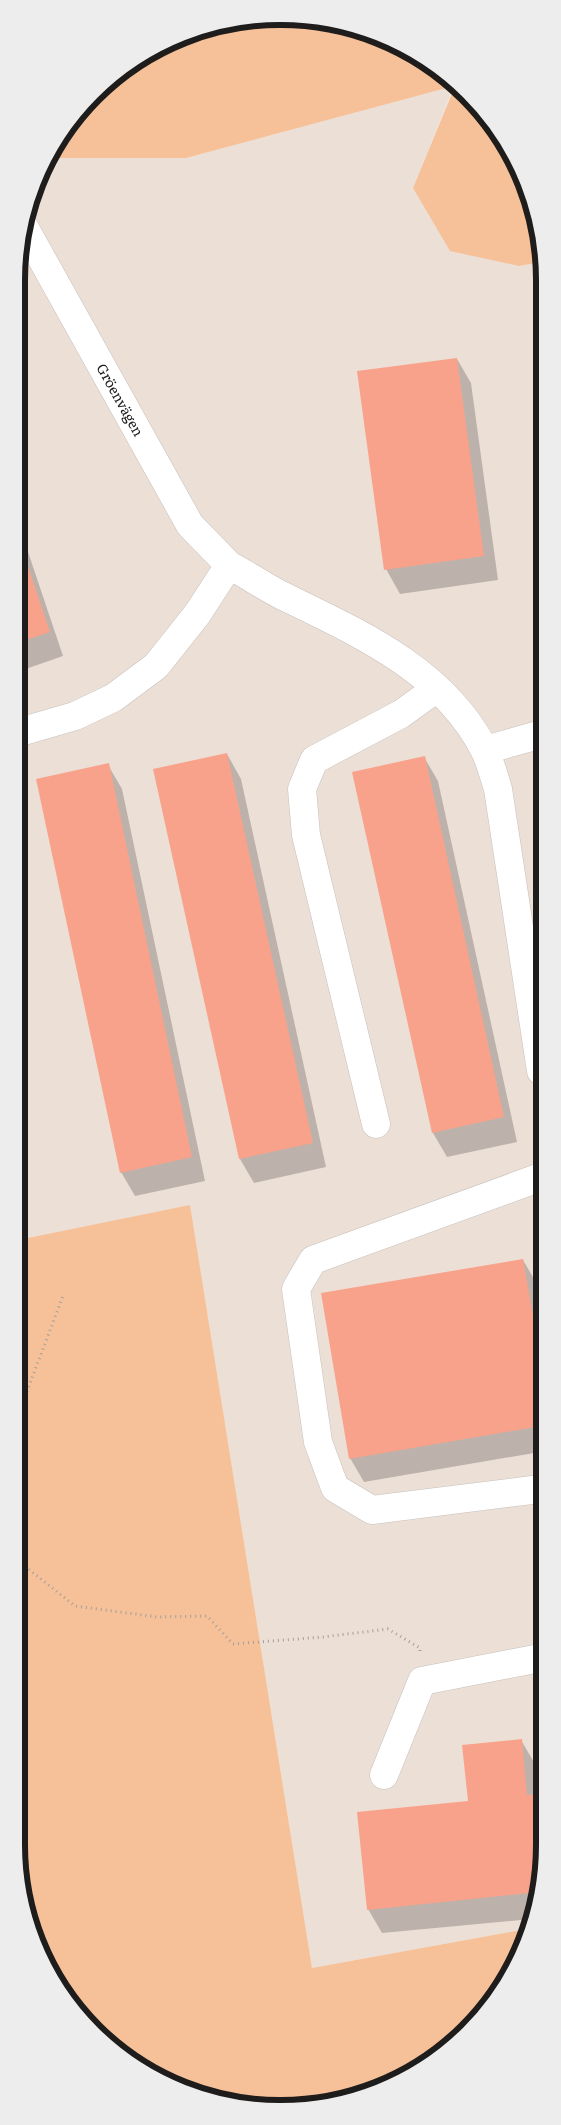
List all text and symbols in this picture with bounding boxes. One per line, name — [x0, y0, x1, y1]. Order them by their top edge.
street label: Gröenvägen — [93, 359, 149, 440]

